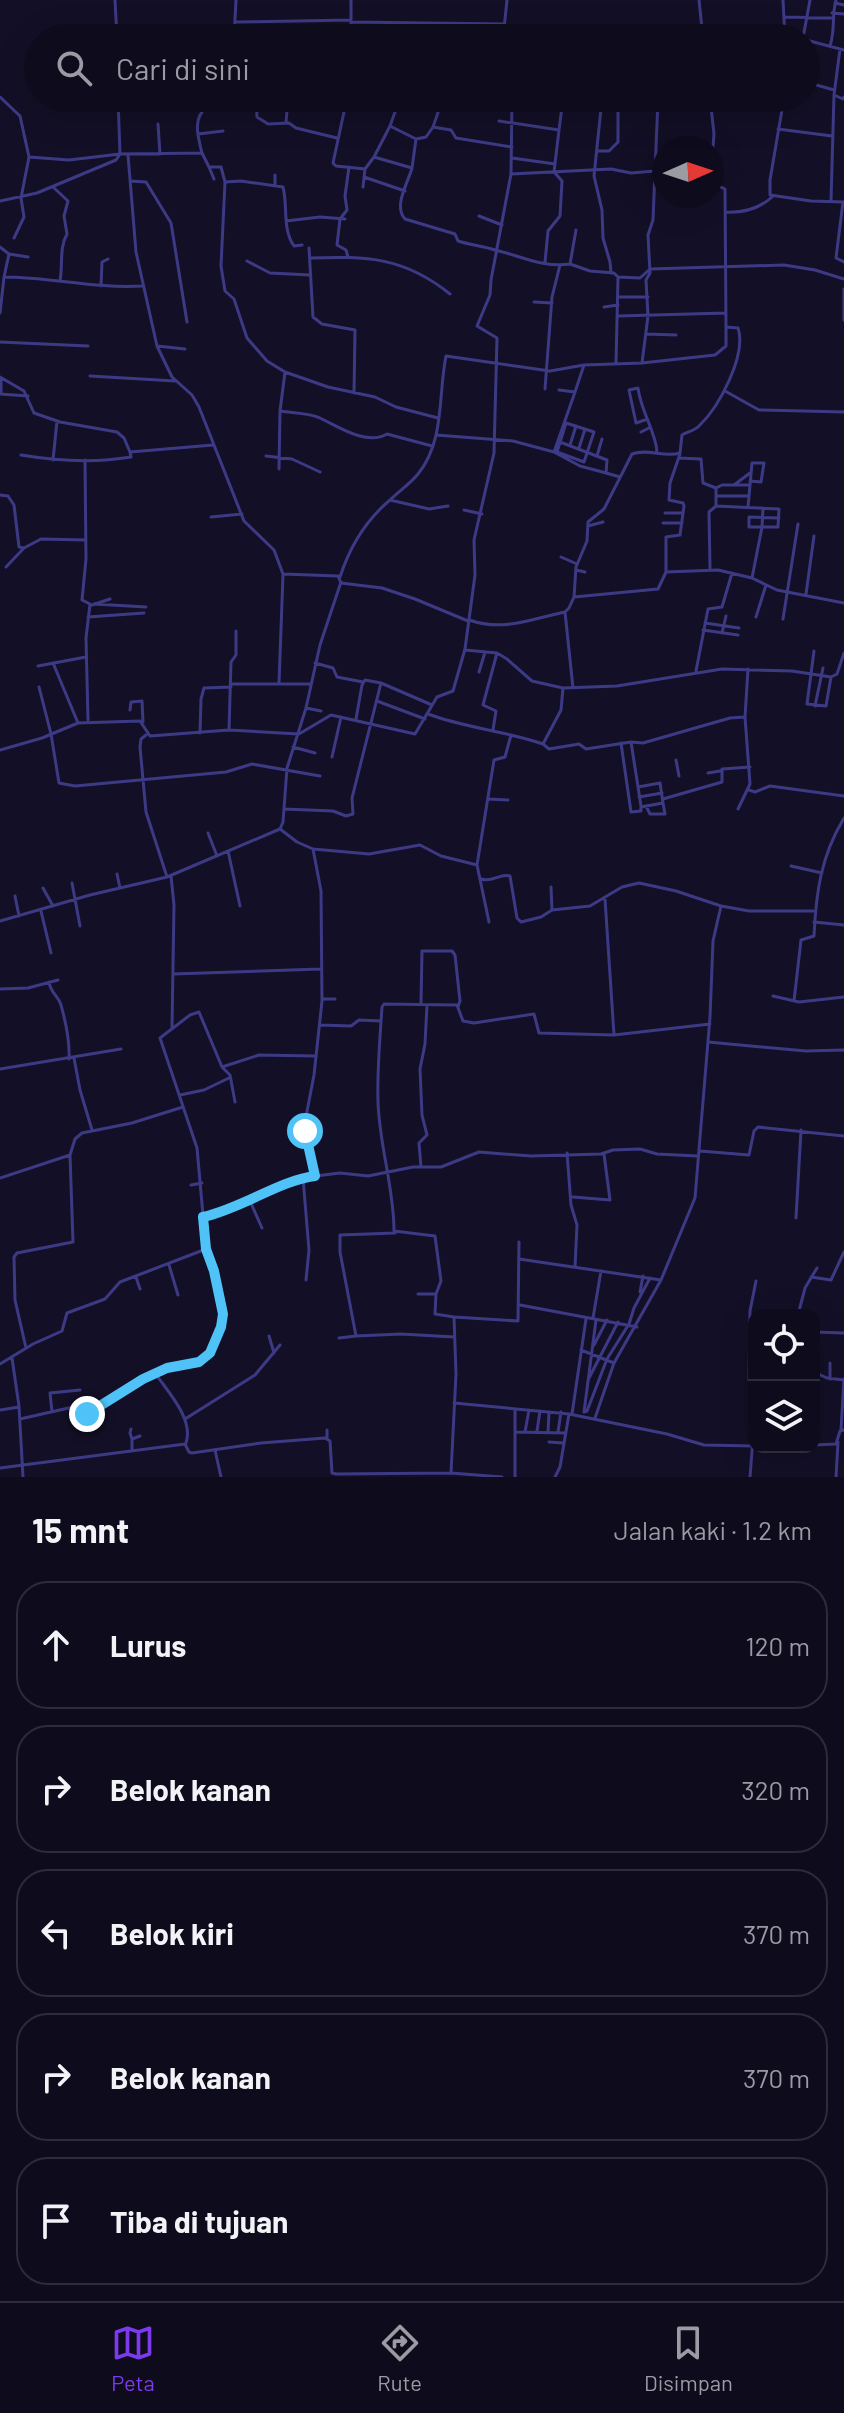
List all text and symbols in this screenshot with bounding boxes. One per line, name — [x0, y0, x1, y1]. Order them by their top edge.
search box — [24, 24, 820, 112]
icon: search — [52, 46, 96, 90]
text: Cari di sini — [116, 50, 250, 86]
north arrow — [652, 136, 724, 208]
route start — [287, 1113, 323, 1149]
map controls — [748, 1309, 820, 1453]
button: locate — [748, 1309, 820, 1381]
button: layers — [748, 1381, 820, 1453]
route end — [69, 1396, 105, 1432]
text: 15 mnt — [32, 1509, 129, 1550]
text: Jalan kaki · 1.2 km — [614, 1514, 812, 1545]
icon: ahead — [34, 1623, 78, 1667]
text: Lurus — [110, 1627, 186, 1663]
text: 120 m — [746, 1630, 810, 1661]
icon: right — [34, 1767, 78, 1811]
text: Belok kanan — [110, 1771, 271, 1807]
text: 320 m — [741, 1774, 810, 1805]
icon: left — [34, 1911, 78, 1955]
text: Belok kiri — [110, 1915, 234, 1951]
text: 370 m — [743, 1918, 810, 1949]
icon: right — [34, 2055, 78, 2099]
text: Belok kanan — [110, 2059, 271, 2095]
text: 370 m — [743, 2062, 810, 2093]
icon: arrive — [34, 2199, 78, 2243]
text: Tiba di tujuan — [110, 2203, 288, 2239]
tab: Peta — [111, 2321, 155, 2395]
tab: Rute — [377, 2321, 422, 2395]
tab: Disimpan — [644, 2321, 733, 2395]

